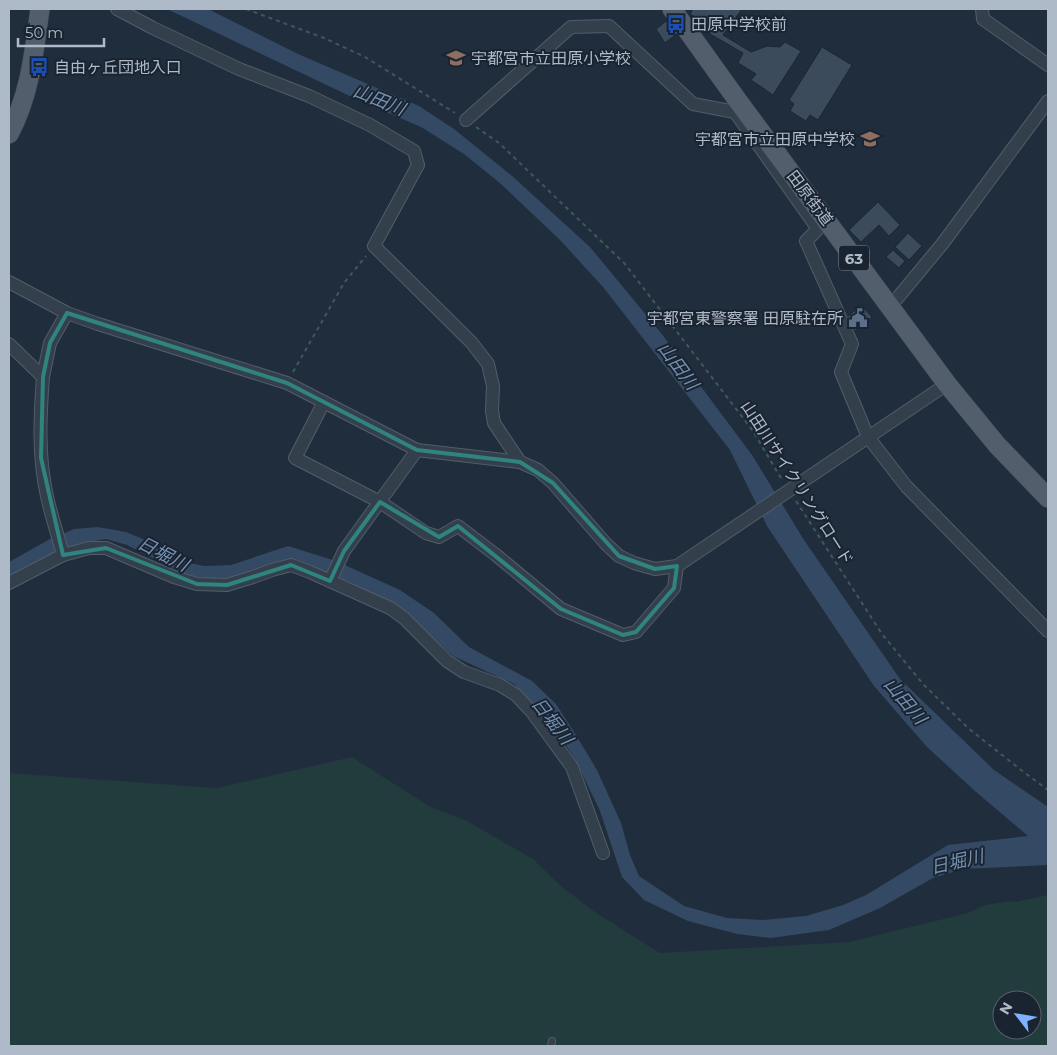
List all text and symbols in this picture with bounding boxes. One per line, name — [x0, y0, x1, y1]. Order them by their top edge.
bus stop icon: 田原中学校前 — [665, 13, 687, 35]
scale bar — [18, 15, 104, 47]
place label: 田原中学校前 — [691, 15, 787, 34]
text: 50 m — [25, 23, 63, 42]
school or university icon: 宇都宮市立田原小学校 — [445, 47, 467, 69]
place label: 宇都宮市立田原小学校 — [471, 49, 631, 68]
bus stop icon: 自由ヶ丘団地入口 — [28, 56, 50, 78]
place label: 自由ヶ丘団地入口 — [54, 58, 182, 77]
water label: 山田川 — [350, 80, 410, 121]
school or university icon: 宇都宮市立田原中学校 — [859, 128, 881, 150]
place label: 宇都宮市立田原中学校 — [695, 130, 855, 149]
street label: 田原街道 — [783, 167, 837, 229]
road number: 63 — [839, 246, 869, 270]
public building icon: 宇都宮東警察署 田原駐在所 — [847, 307, 869, 329]
place label: 宇都宮東警察署 田原駐在所 — [647, 309, 843, 328]
water label: 山田川 — [653, 338, 704, 396]
street label: 山田川サイクリングロード — [737, 397, 857, 569]
water label: 日堀川 — [134, 532, 194, 577]
water label: 山田川 — [879, 673, 932, 730]
water label: 日堀川 — [527, 693, 579, 751]
water label: 日堀川 — [928, 845, 988, 879]
north arrow — [992, 990, 1042, 1040]
text: N — [995, 999, 1016, 1018]

